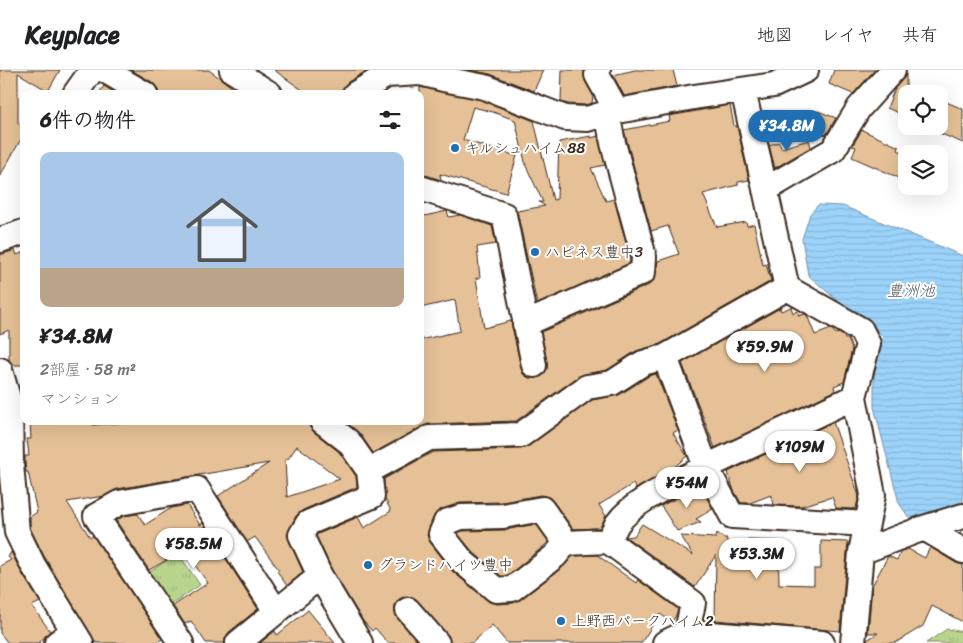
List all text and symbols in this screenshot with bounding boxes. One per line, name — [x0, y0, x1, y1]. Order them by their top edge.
text: Keyplace — [25, 14, 120, 56]
text: 地図 — [757, 19, 793, 51]
text: レイヤ — [821, 19, 874, 51]
text: 共有 — [902, 19, 938, 51]
map controls — [898, 85, 948, 195]
button: locate — [898, 85, 948, 135]
text: 6件の物件 — [40, 101, 136, 139]
icon: filters — [376, 106, 404, 134]
pin: ¥34.8M — [746, 109, 828, 152]
text: ¥34.8M — [759, 111, 815, 140]
place label: キルシュハイム88 — [465, 135, 585, 161]
marker: キルシュハイム88 — [449, 142, 461, 154]
button: layers — [898, 145, 948, 195]
icon: home — [177, 185, 267, 275]
place label: ハピネス豊中3 — [545, 239, 643, 265]
marker: ハピネス豊中3 — [529, 246, 541, 258]
water label: 豊洲池 — [887, 276, 936, 305]
text: ¥34.8M — [40, 317, 112, 355]
pin: ¥59.9M — [724, 330, 806, 373]
text: ¥59.9M — [737, 332, 793, 361]
text: 2部屋 · 58 m² — [40, 355, 136, 384]
text: マンション — [40, 384, 119, 413]
pin: ¥109M — [765, 430, 835, 473]
text: ¥109M — [776, 432, 824, 461]
pin: ¥54M — [657, 466, 717, 509]
text: ¥54M — [666, 468, 708, 497]
pin: ¥58.5M — [153, 528, 235, 570]
text: ¥58.5M — [166, 529, 222, 558]
pin: ¥53.3M — [716, 538, 798, 580]
text: ¥53.3M — [730, 539, 784, 568]
place label: グランドハイツ豊中 — [378, 552, 513, 578]
marker: グランドハイツ豊中 — [362, 559, 374, 571]
place label: 上野西パークハイム2 — [571, 608, 714, 634]
marker: 上野西パークハイム2 — [555, 615, 567, 627]

